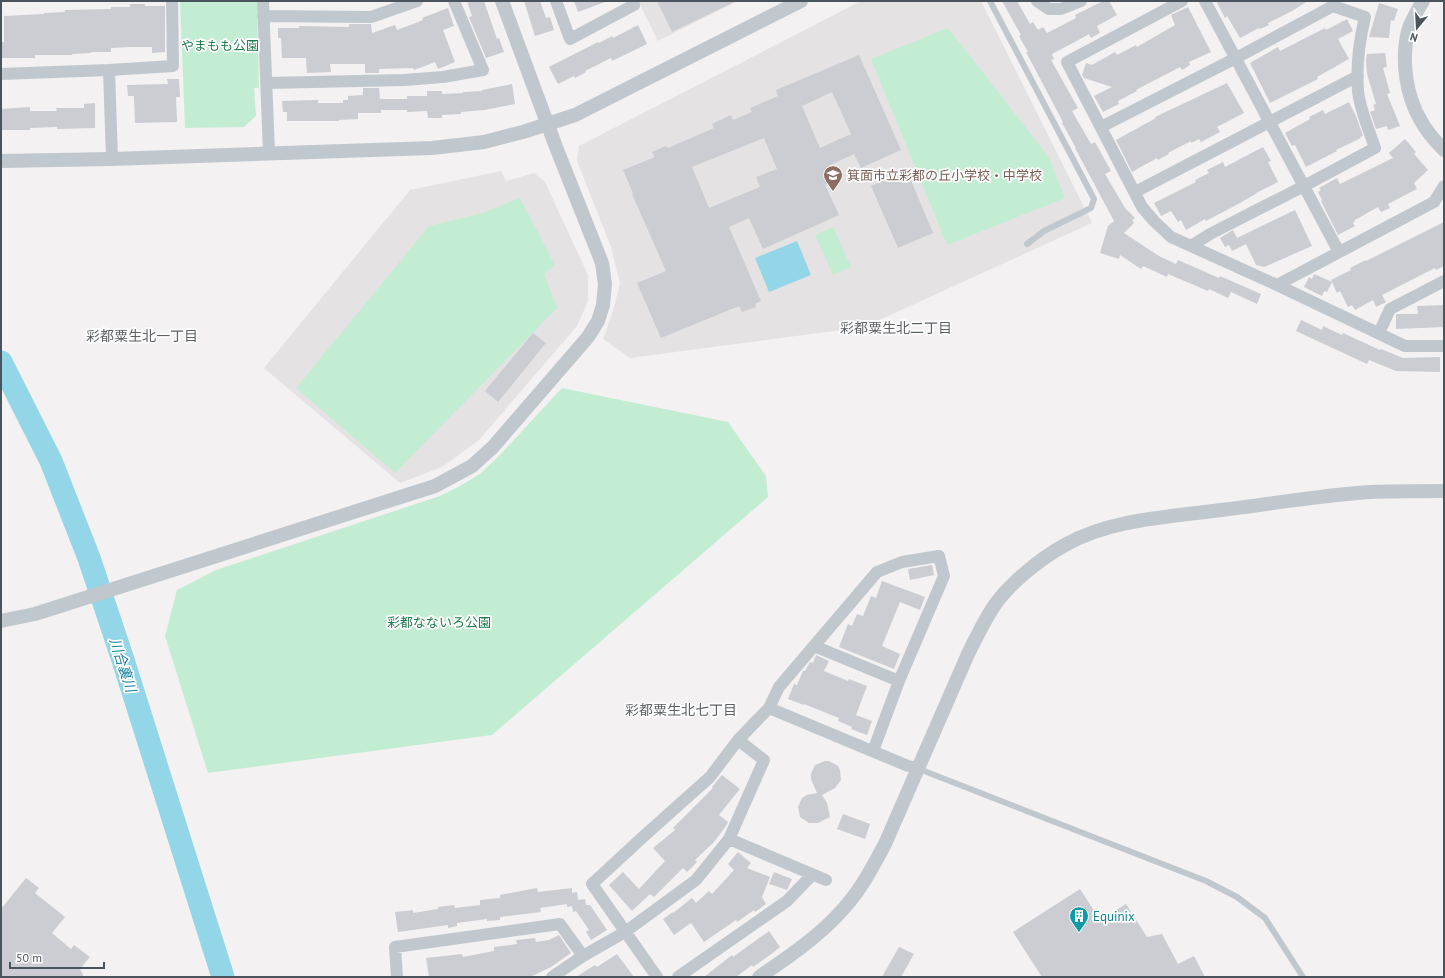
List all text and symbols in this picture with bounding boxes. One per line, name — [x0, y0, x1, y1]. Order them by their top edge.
north arrow — [1397, 8, 1437, 48]
text: N — [1408, 30, 1420, 45]
park label: やまもも公園 — [181, 37, 259, 54]
school or university icon: 箕面市立彩都の丘小学校・中学校 — [822, 164, 844, 192]
place label: 箕面市立彩都の丘小学校・中学校 — [847, 167, 1042, 184]
district label: 彩都粟生北二丁目 — [840, 319, 952, 337]
district label: 彩都粟生北一丁目 — [86, 327, 198, 345]
park label: 彩都なないろ公園 — [387, 614, 491, 631]
water label: 川合裏川 — [106, 636, 141, 696]
district label: 彩都粟生北七丁目 — [625, 701, 737, 719]
building icon: Equinix — [1068, 905, 1090, 933]
place label: Equinix — [1093, 908, 1135, 925]
scale bar — [10, 944, 104, 970]
text: 50 m — [16, 950, 42, 965]

